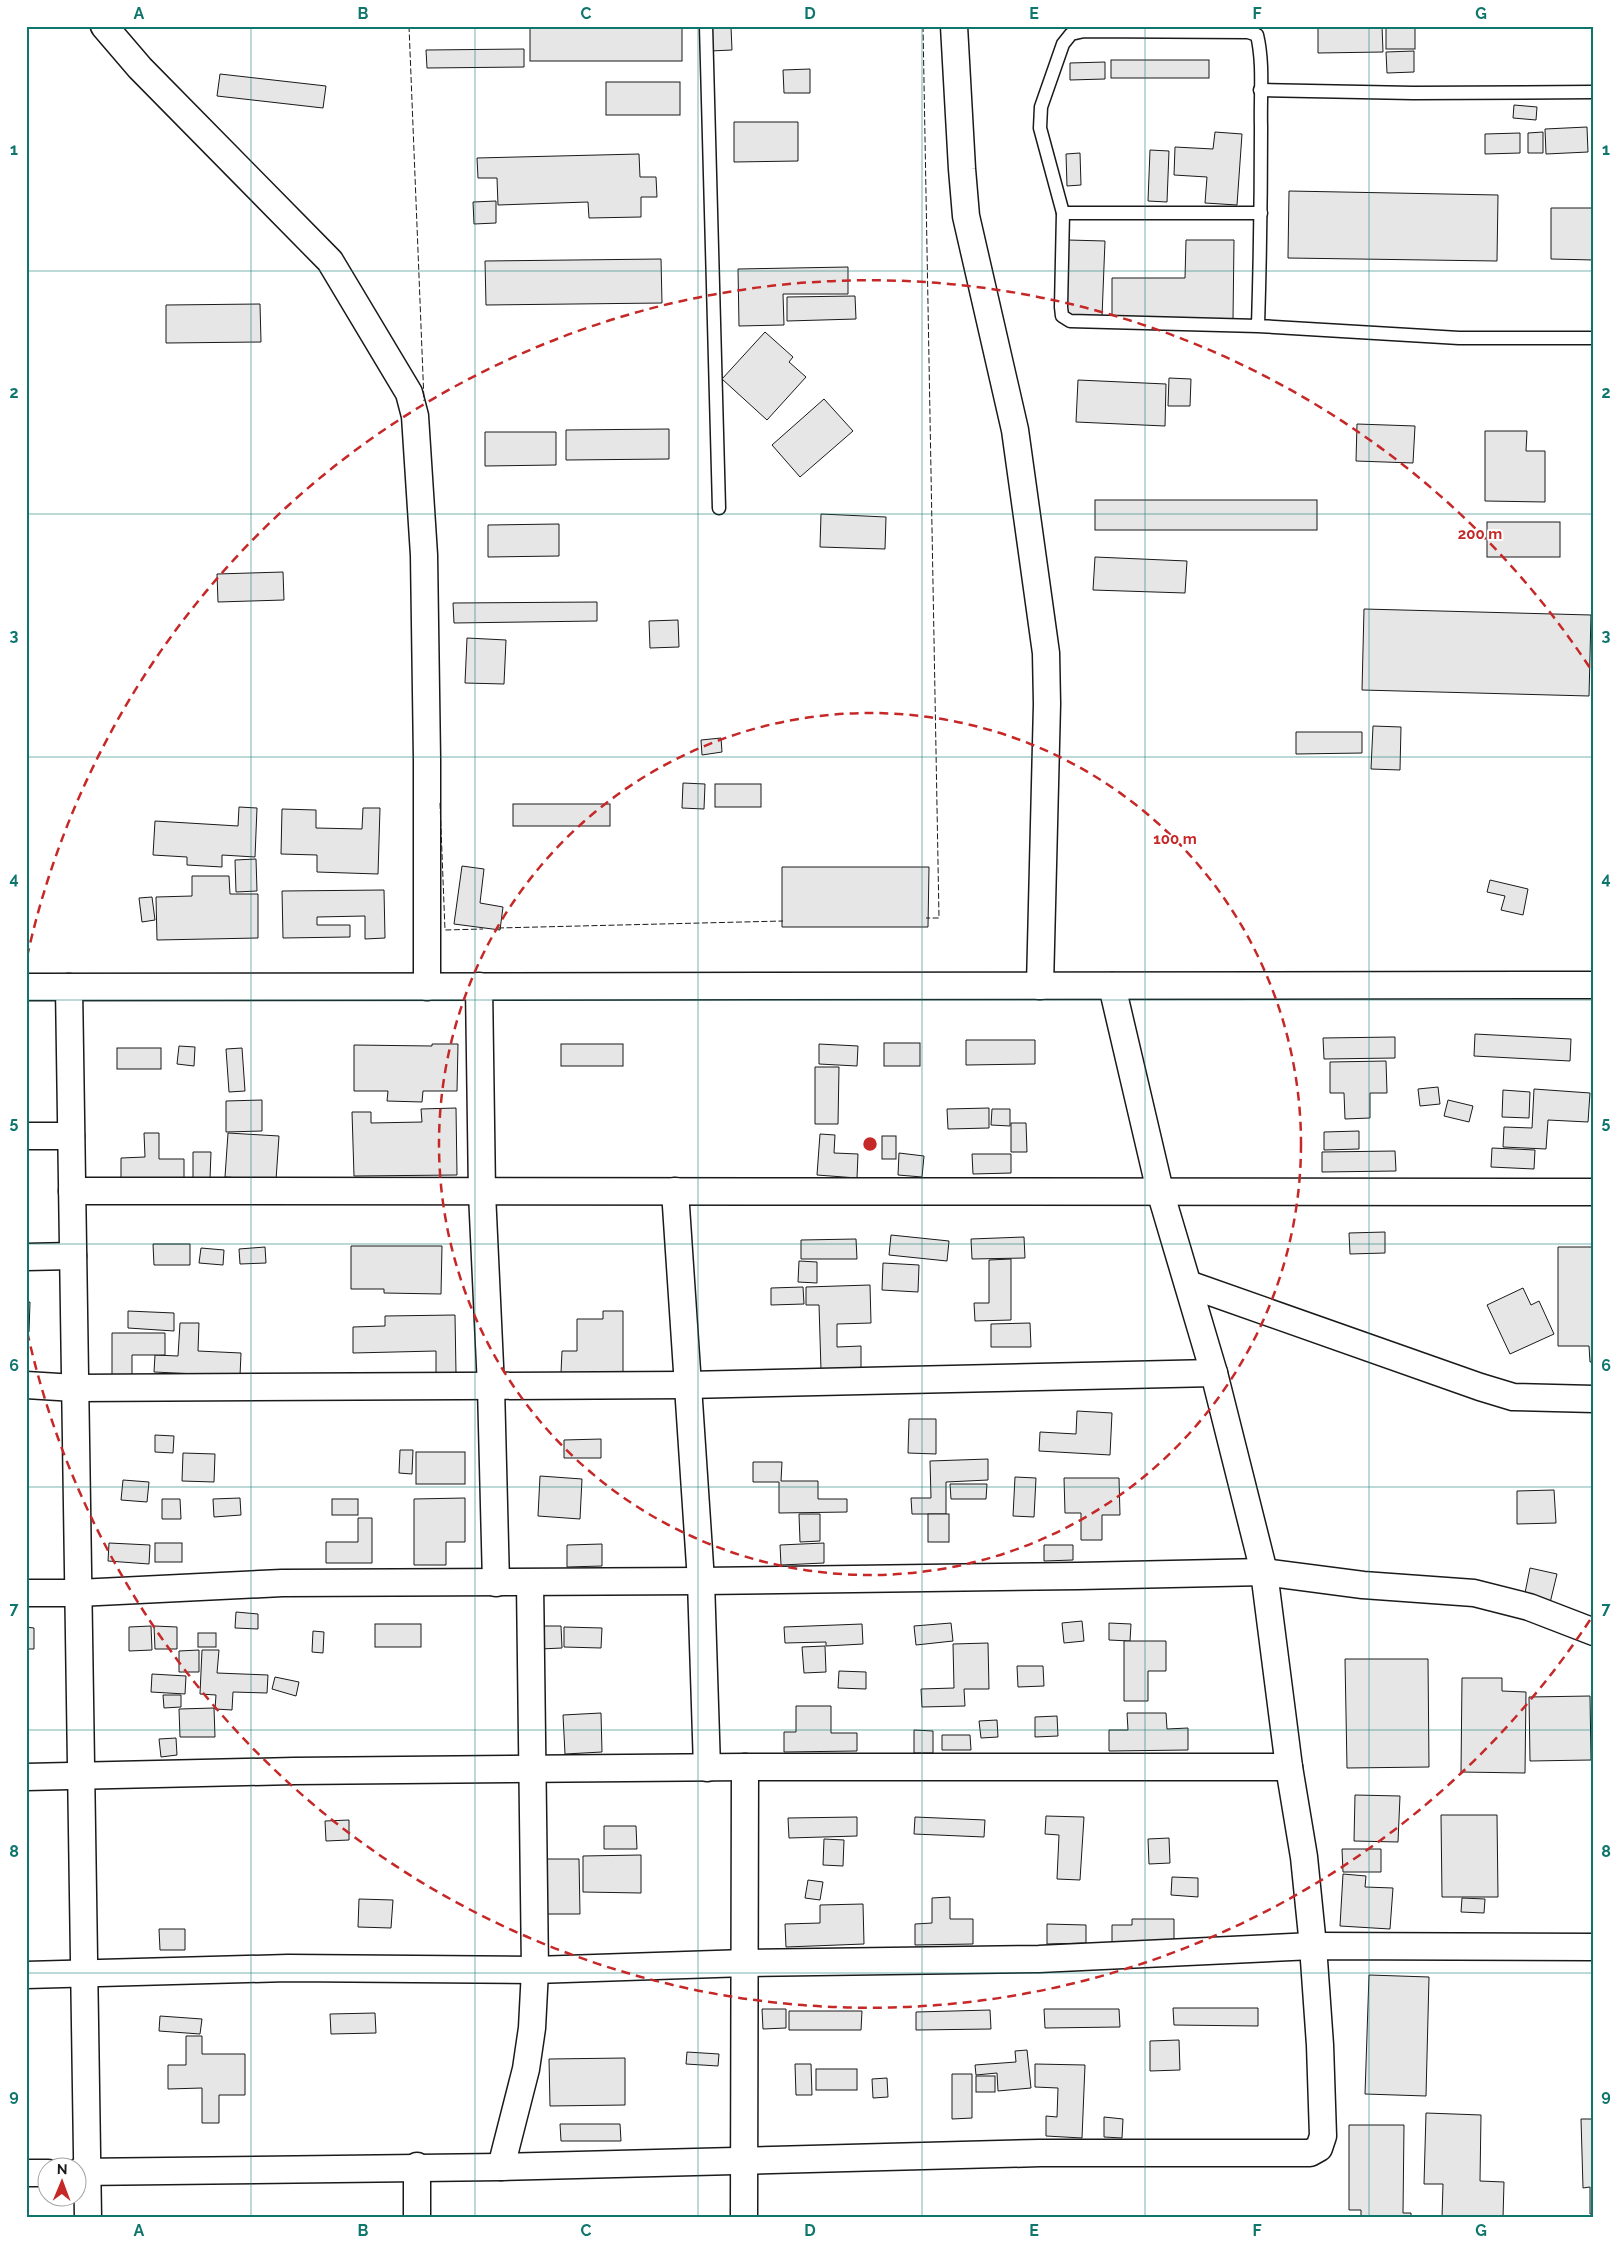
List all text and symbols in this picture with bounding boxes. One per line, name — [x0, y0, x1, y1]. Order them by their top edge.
text: A — [134, 4, 145, 23]
text: B — [358, 4, 369, 23]
text: C — [581, 4, 592, 23]
text: D — [804, 4, 816, 23]
text: E — [1029, 4, 1039, 23]
text: F — [1252, 4, 1262, 23]
text: G — [1475, 4, 1487, 23]
text: 1 — [10, 140, 18, 159]
text: 1 — [1602, 140, 1610, 159]
text: 2 — [9, 383, 19, 402]
text: 2 — [1601, 383, 1611, 402]
text: 200 m — [1458, 525, 1502, 543]
text: 3 — [10, 626, 19, 645]
text: 3 — [1602, 626, 1611, 645]
text: 100 m — [1153, 830, 1197, 848]
text: 4 — [9, 869, 19, 888]
text: 4 — [1601, 869, 1611, 888]
text: 5 — [10, 1113, 19, 1132]
text: 5 — [1602, 1113, 1611, 1132]
centre of rings — [861, 1135, 879, 1153]
text: 6 — [9, 1356, 19, 1375]
text: 6 — [1601, 1356, 1611, 1375]
text: 7 — [10, 1599, 19, 1618]
text: 7 — [1602, 1599, 1611, 1618]
text: 8 — [9, 1842, 19, 1861]
text: 8 — [1601, 1842, 1611, 1861]
text: 9 — [9, 2086, 19, 2105]
text: 9 — [1601, 2086, 1611, 2105]
north arrow — [38, 2156, 88, 2206]
text: N — [57, 2161, 68, 2177]
text: A — [134, 2221, 145, 2240]
text: B — [358, 2221, 369, 2240]
text: C — [581, 2221, 592, 2240]
text: D — [804, 2221, 816, 2240]
text: E — [1029, 2221, 1039, 2240]
text: F — [1252, 2221, 1262, 2240]
text: G — [1475, 2221, 1487, 2240]

